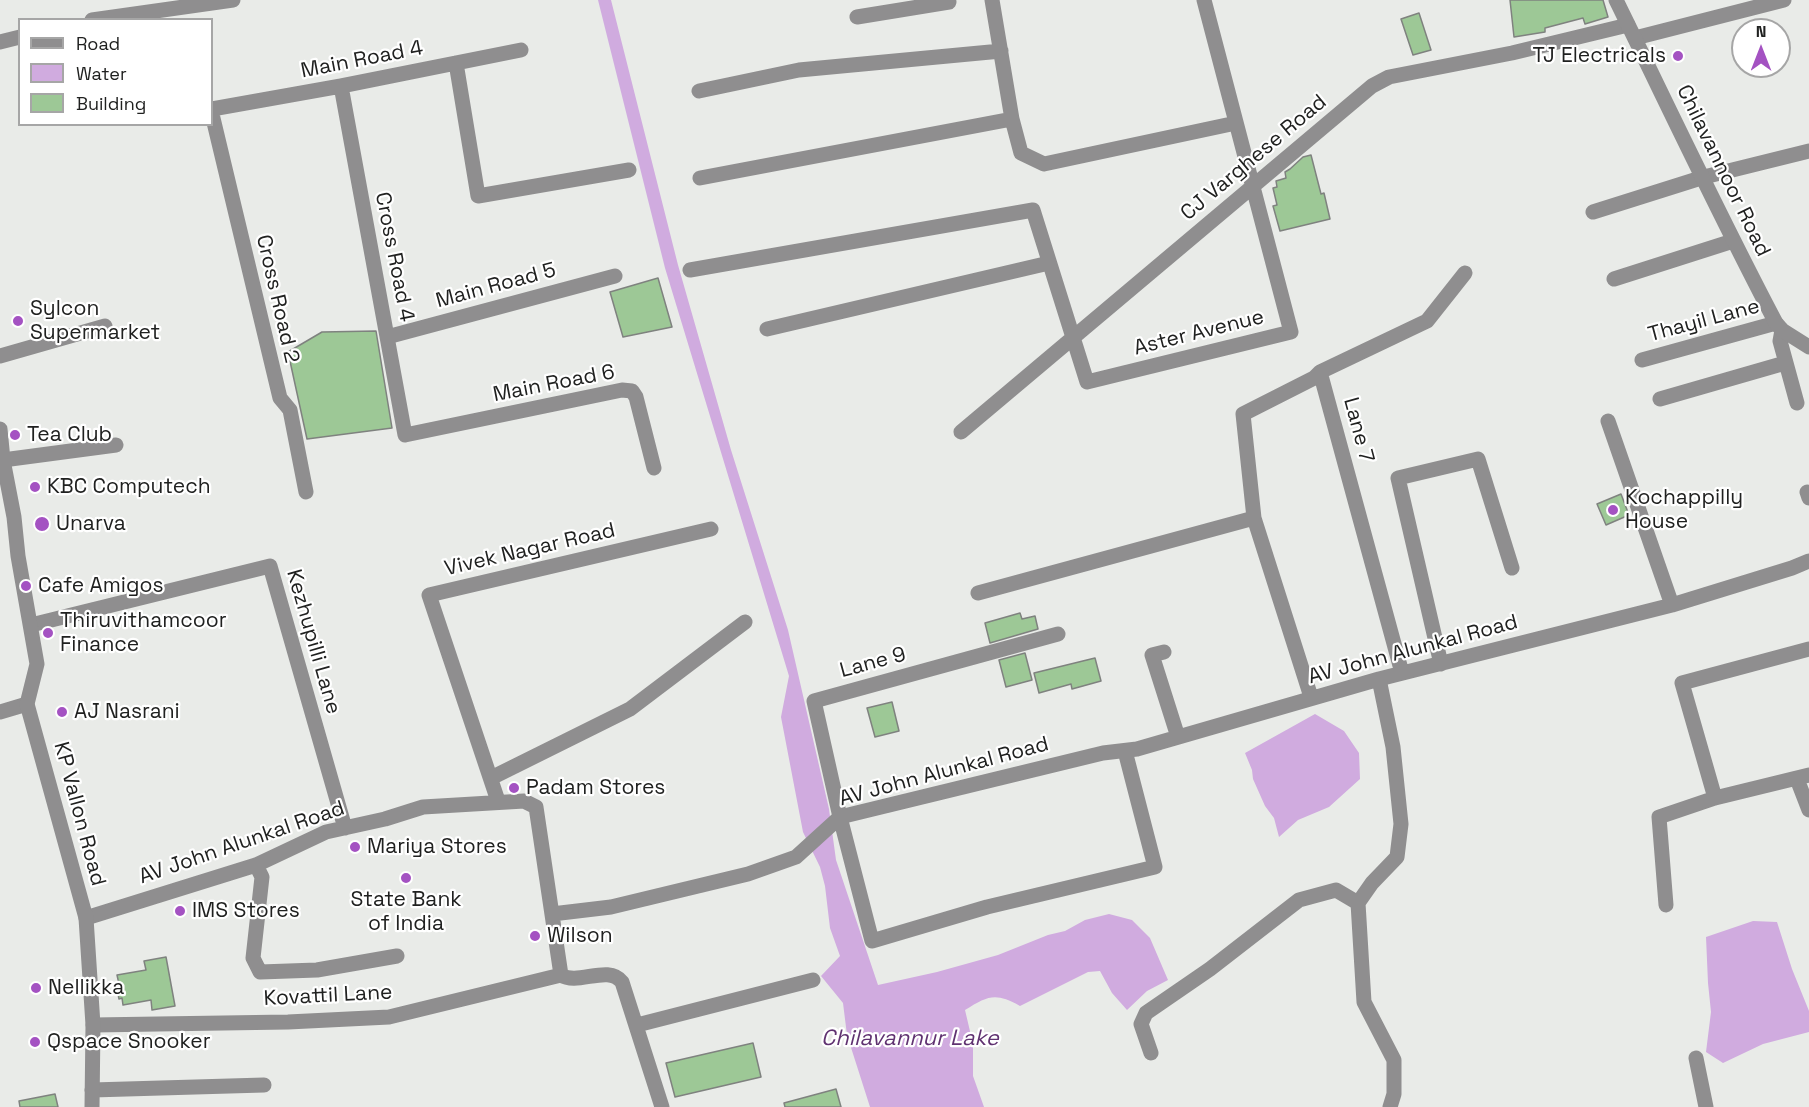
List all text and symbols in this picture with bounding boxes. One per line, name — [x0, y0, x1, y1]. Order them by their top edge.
legend — [18, 18, 213, 126]
north arrow — [1731, 18, 1791, 78]
text: N — [1756, 21, 1766, 42]
text: Road — [76, 32, 120, 55]
street label: Main Road 4 — [299, 36, 425, 84]
place label: TJ Electricals — [1532, 43, 1666, 69]
marker: TJ Electricals — [1671, 49, 1685, 63]
text: Water — [76, 62, 127, 85]
street label: Chilavannoor Road — [1671, 81, 1775, 261]
street label: CJ Varghese Road — [1176, 90, 1332, 226]
text: Building — [76, 92, 146, 115]
street label: Cross Road 4 — [369, 190, 419, 324]
street label: Cross Road 2 — [250, 232, 304, 366]
street label: Main Road 5 — [433, 258, 559, 314]
street label: Thayil Lane — [1645, 294, 1763, 348]
place label: Sylcon Supermarket — [30, 296, 160, 346]
street label: Aster Avenue — [1131, 305, 1267, 361]
marker: Sylcon Supermarket — [11, 314, 25, 328]
street label: Main Road 6 — [491, 360, 617, 408]
street label: Lane 7 — [1337, 395, 1379, 465]
place label: Tea Club — [27, 422, 112, 448]
marker: Tea Club — [8, 428, 22, 442]
place label: KBC Computech — [47, 474, 211, 500]
marker: KBC Computech — [28, 480, 42, 494]
place label: Kochappilly House — [1625, 485, 1743, 535]
marker: Kochappilly House — [1606, 503, 1620, 517]
place label: Unarva — [56, 511, 126, 537]
marker: Unarva — [33, 515, 51, 533]
street label: Vivek Nagar Road — [442, 518, 618, 582]
street label: Kezhupilli Lane — [280, 567, 346, 717]
place label: Cafe Amigos — [38, 573, 163, 599]
marker: Cafe Amigos — [19, 579, 33, 593]
place label: Thiruvithamcoor Finance — [60, 608, 227, 658]
street label: AV John Alunkal Road — [1305, 610, 1521, 690]
marker: Thiruvithamcoor Finance — [41, 626, 55, 640]
street label: Lane 9 — [837, 642, 909, 684]
place label: AJ Nasrani — [74, 699, 180, 725]
marker: AJ Nasrani — [55, 705, 69, 719]
street label: AV John Alunkal Road — [836, 732, 1052, 812]
street label: KP Vallon Road — [48, 739, 110, 889]
place label: Padam Stores — [526, 775, 665, 801]
marker: Padam Stores — [507, 781, 521, 795]
street label: AV John Alunkal Road — [136, 796, 348, 890]
place label: Mariya Stores — [367, 834, 507, 860]
marker: Mariya Stores — [348, 840, 362, 854]
marker: State Bank of India — [399, 871, 413, 885]
place label: State Bank of India — [350, 887, 462, 937]
place label: IMS Stores — [192, 898, 300, 924]
marker: IMS Stores — [173, 904, 187, 918]
place label: Wilson — [547, 923, 613, 949]
marker: Wilson — [528, 929, 542, 943]
place label: Nellikka — [48, 975, 124, 1001]
street label: Kovattil Lane — [263, 980, 393, 1012]
marker: Nellikka — [29, 981, 43, 995]
water label: Chilavannur Lake — [821, 1026, 999, 1052]
place label: Qspace Snooker — [47, 1029, 211, 1055]
marker: Qspace Snooker — [28, 1035, 42, 1049]

